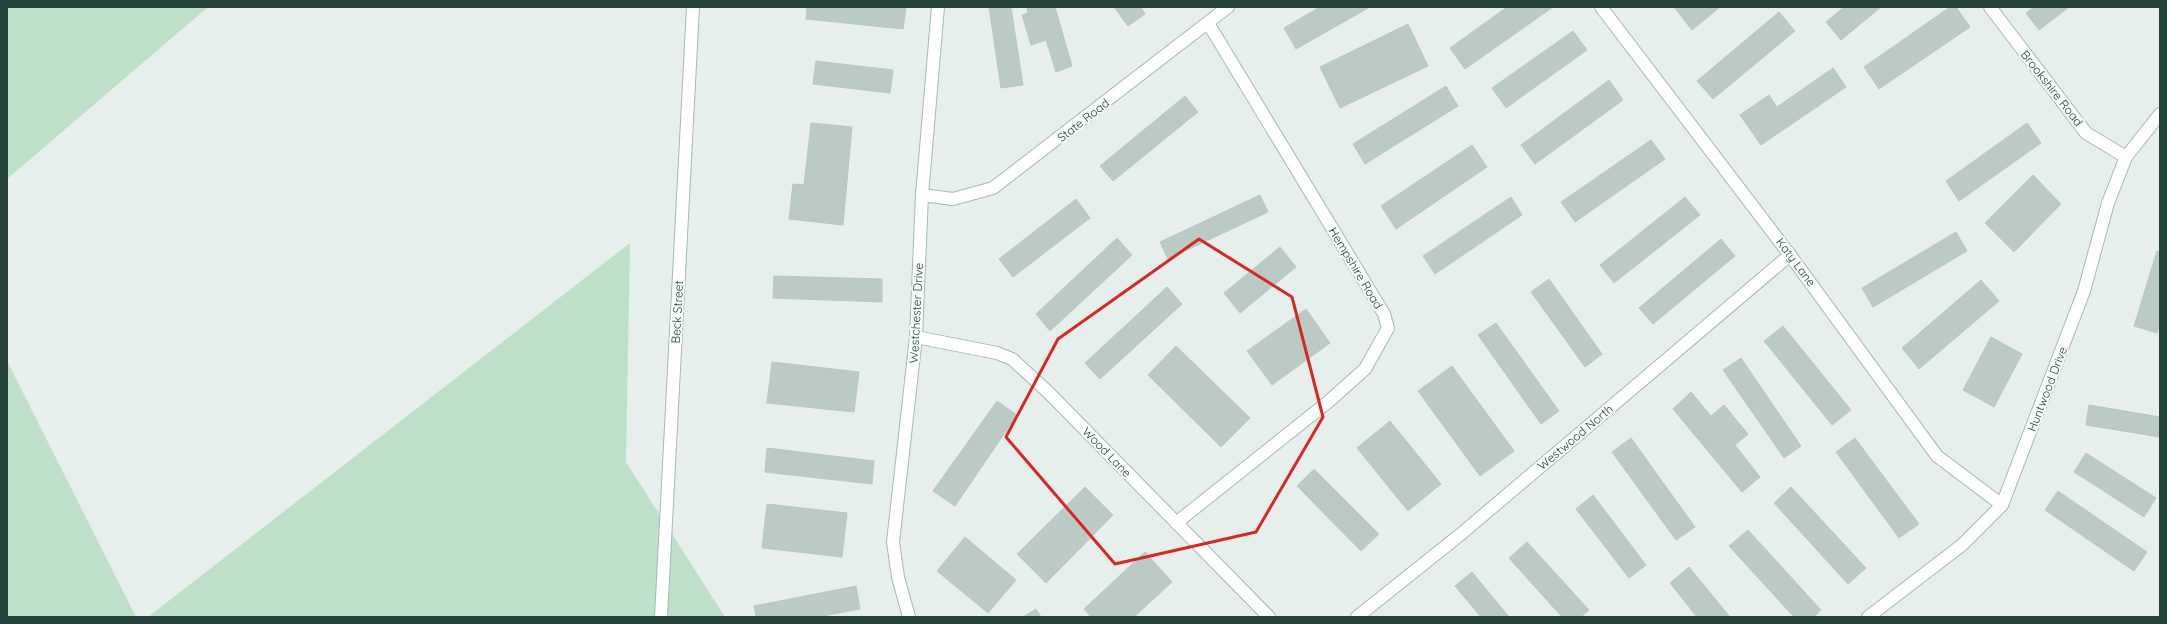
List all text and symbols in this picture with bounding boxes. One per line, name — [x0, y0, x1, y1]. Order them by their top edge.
street label: Brookshire Road — [2018, 47, 2086, 129]
street label: State Road — [1054, 95, 1112, 145]
street label: Hempshire Road — [1326, 224, 1386, 312]
street label: Katy Lane — [1773, 235, 1819, 289]
street label: Westchester Drive — [906, 262, 926, 364]
street label: Beck Street — [668, 280, 686, 344]
street label: Huntwood Drive — [2024, 344, 2070, 434]
street label: Westwood North — [1534, 401, 1616, 473]
street label: Wood Lane — [1079, 424, 1135, 480]

